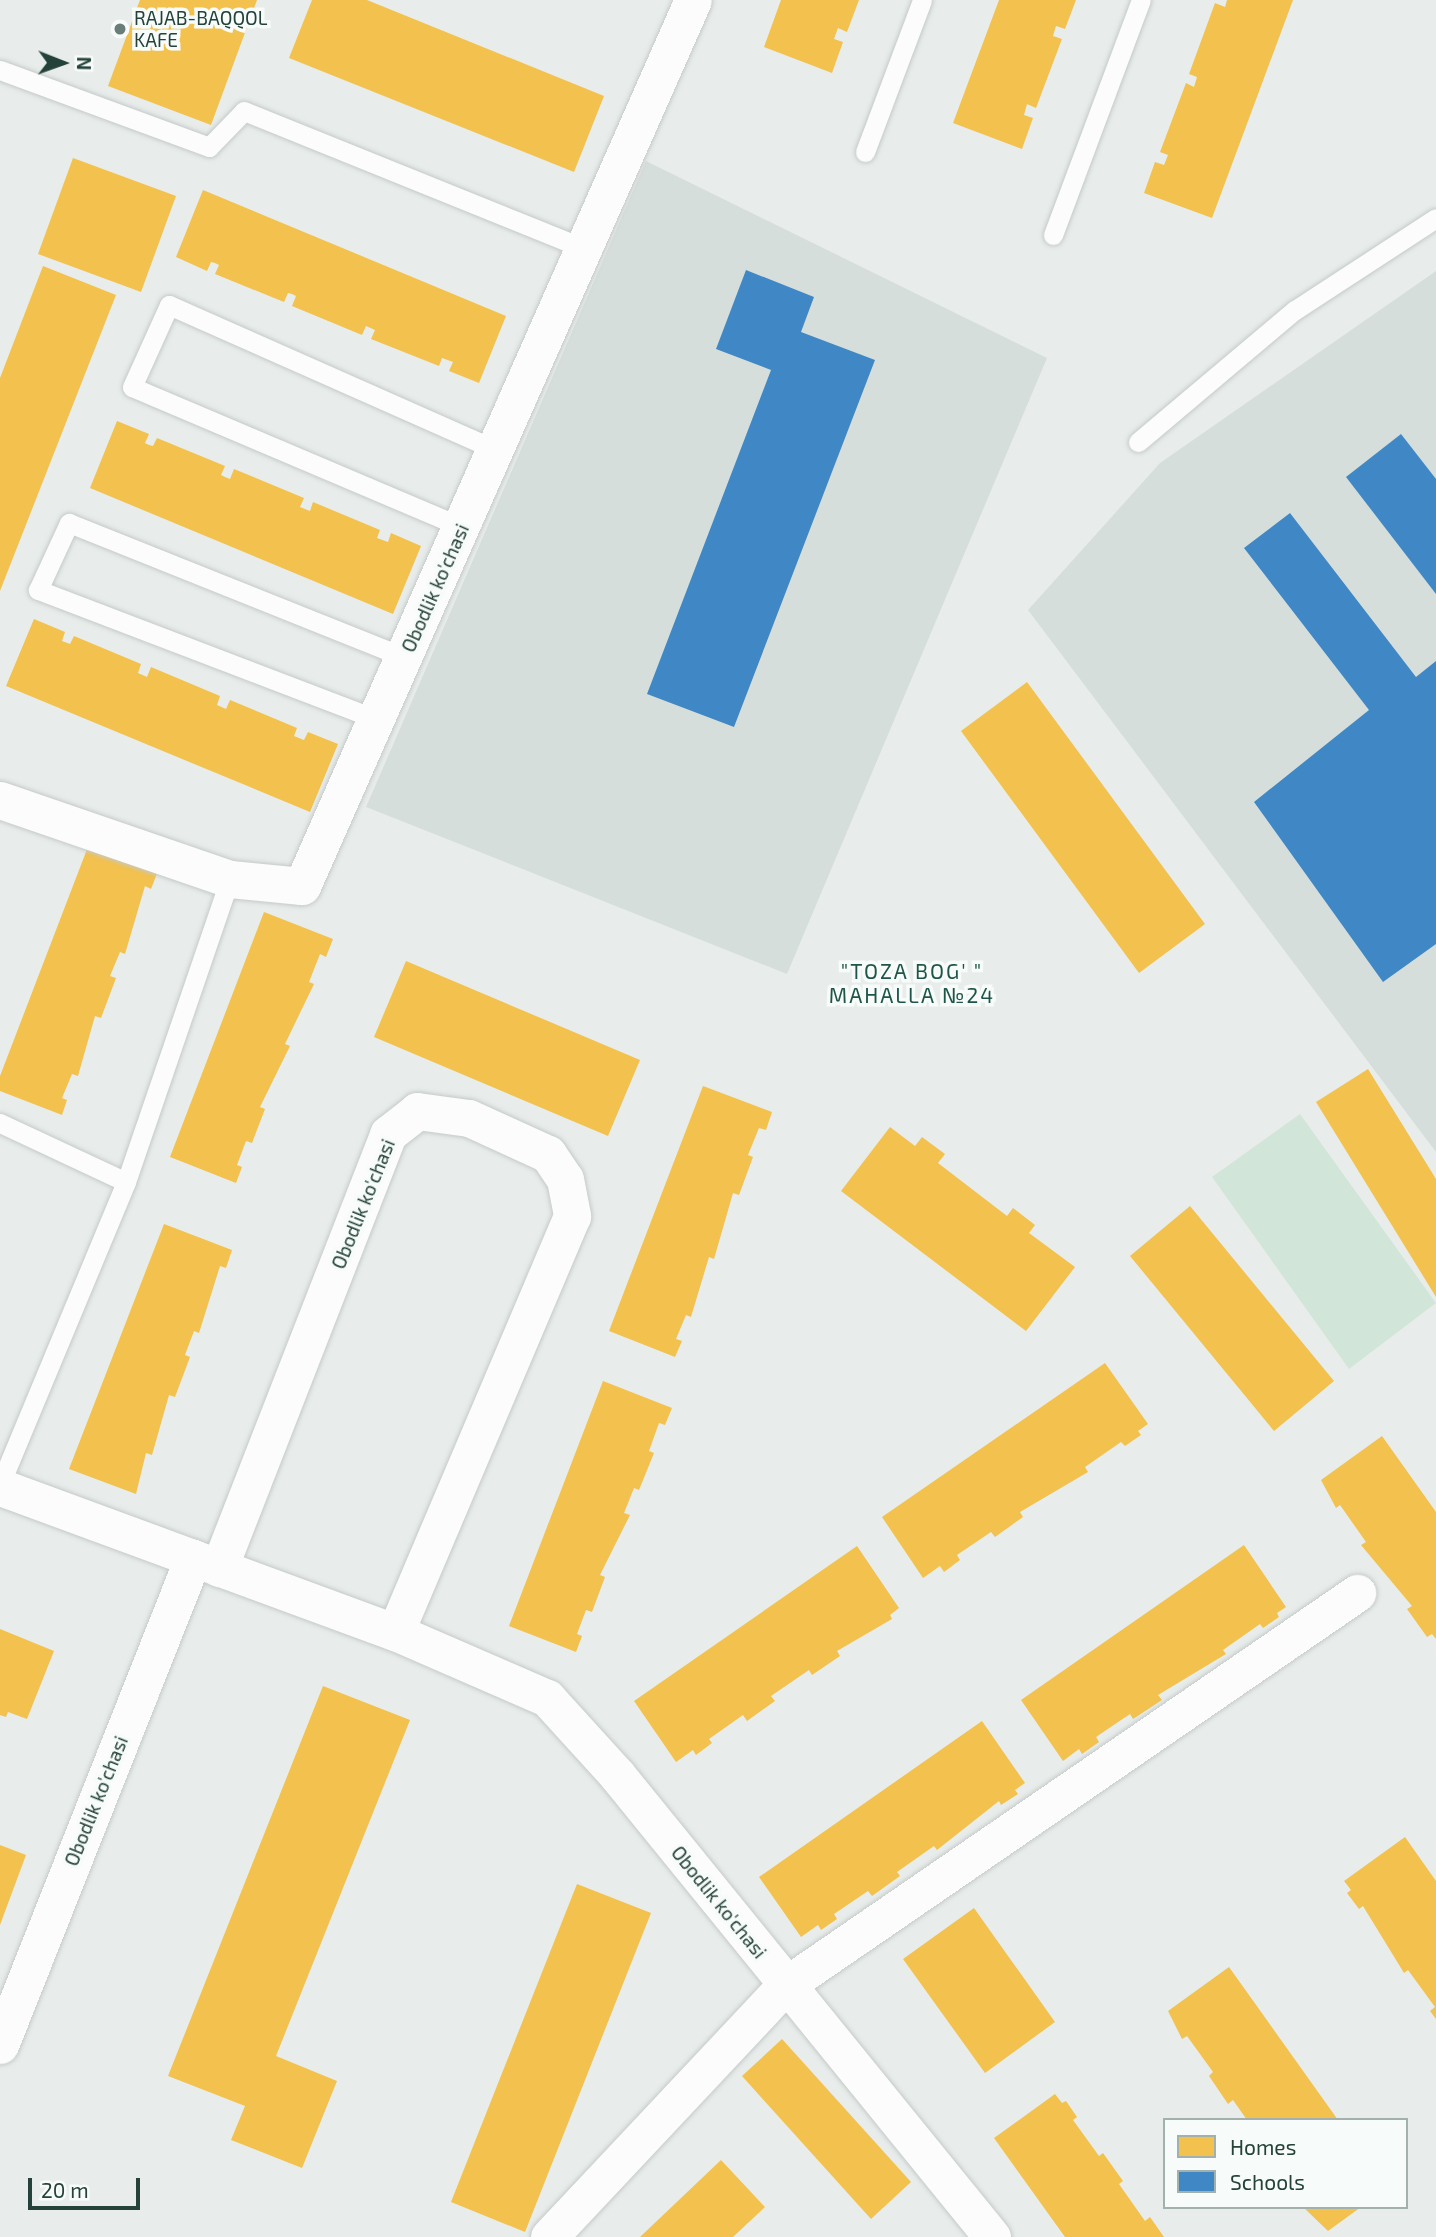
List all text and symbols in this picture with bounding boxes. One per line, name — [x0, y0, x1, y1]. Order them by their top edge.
place label: RAJAB-BAQQOL KAFE — [134, 7, 268, 51]
marker: RAJAB-BAQQOL KAFE — [112, 21, 128, 37]
north arrow — [28, 28, 98, 98]
text: N — [73, 56, 96, 70]
street label: Obodlik ko'chasi — [397, 520, 473, 656]
district label: "TOZA BOG' " MAHALLA №24 — [830, 958, 994, 1008]
street label: Obodlik ko'chasi — [327, 1136, 399, 1272]
street label: Obodlik ko'chasi — [60, 1733, 132, 1869]
street label: Obodlik ko'chasi — [667, 1841, 771, 1963]
legend — [1163, 2118, 1408, 2209]
text: Homes — [1230, 2134, 1296, 2159]
scale bar — [32, 2164, 144, 2208]
text: Schools — [1230, 2169, 1305, 2194]
text: 20 m — [41, 2177, 89, 2202]

